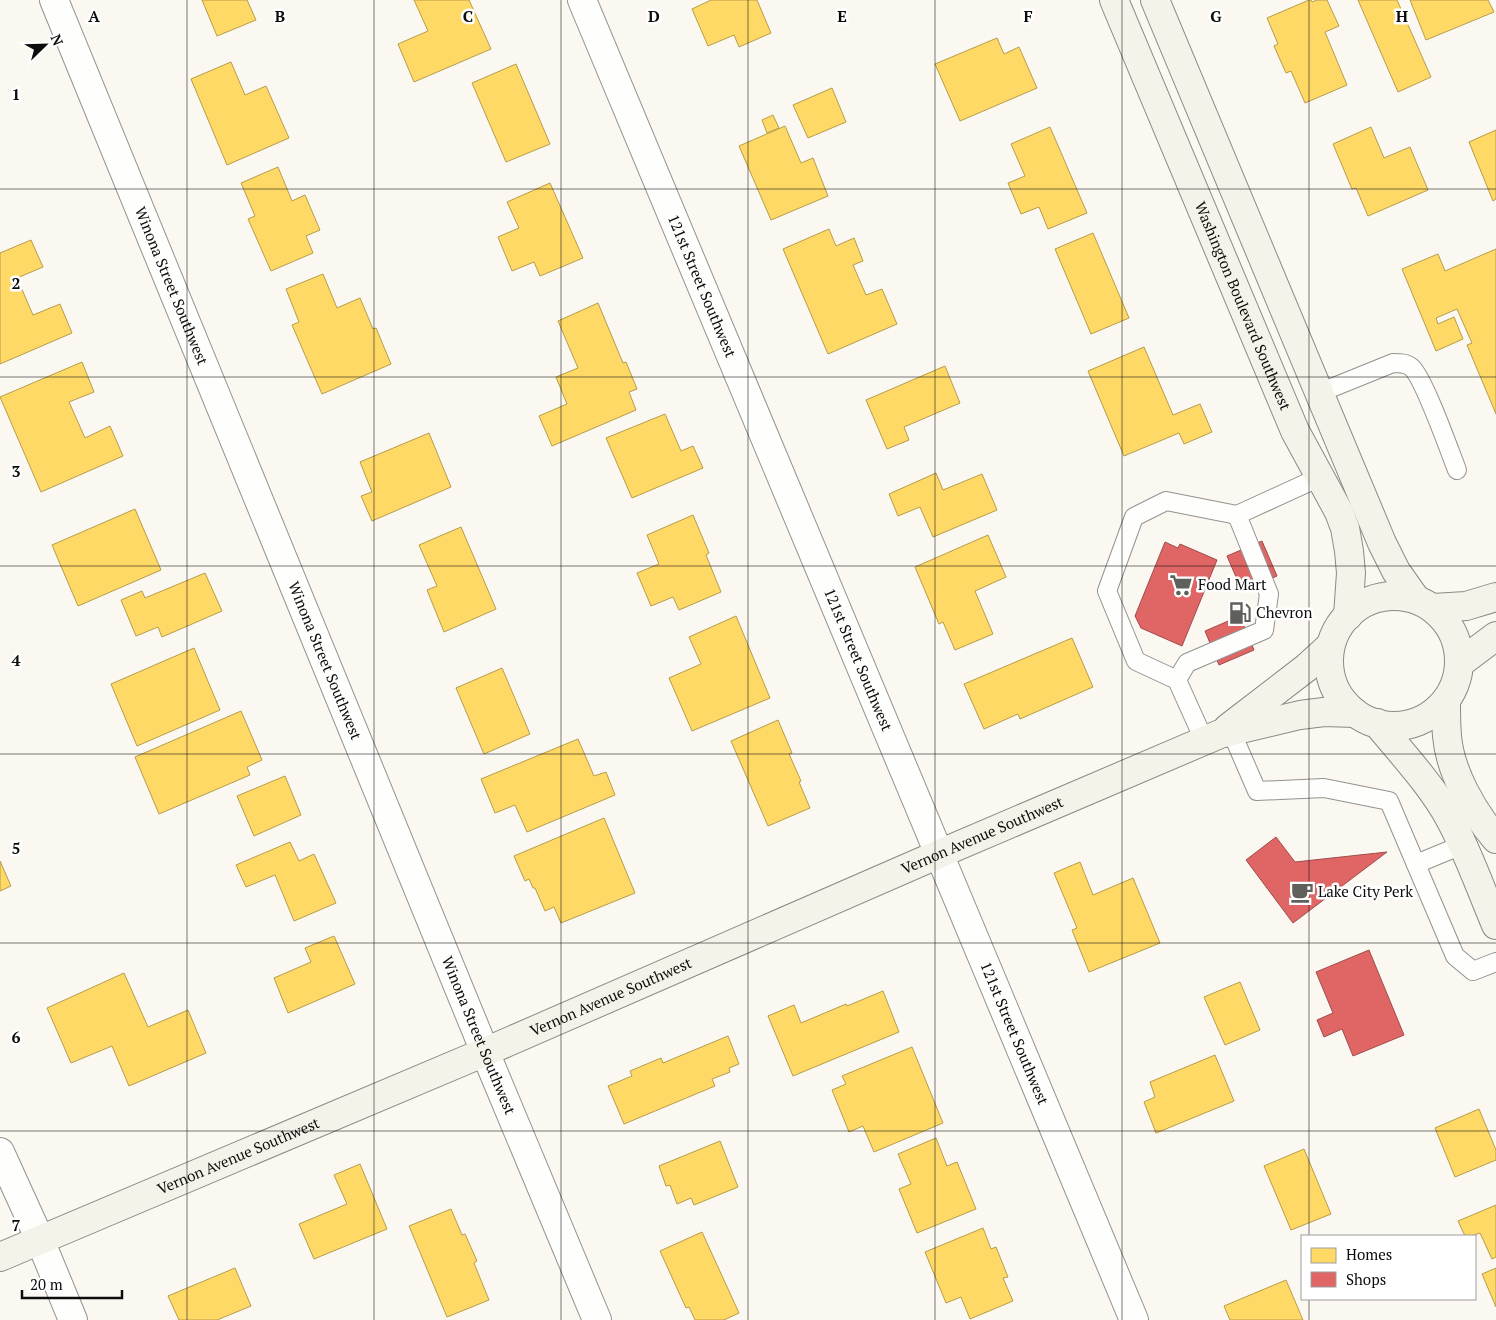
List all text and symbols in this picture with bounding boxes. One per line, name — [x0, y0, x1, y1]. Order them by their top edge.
text: A — [88, 5, 100, 27]
text: B — [275, 5, 285, 27]
text: C — [463, 5, 473, 27]
text: D — [648, 5, 660, 27]
text: E — [837, 5, 847, 27]
text: F — [1023, 5, 1033, 27]
text: G — [1210, 5, 1222, 27]
text: H — [1396, 5, 1408, 27]
north arrow — [20, 20, 70, 70]
text: N — [47, 31, 68, 49]
text: 1 — [11, 83, 21, 105]
street label: Washington Boulevard Southwest — [1191, 198, 1296, 413]
street label: Winona Street Southwest — [131, 203, 214, 368]
street label: 121st Street Southwest — [664, 211, 741, 361]
text: 2 — [11, 272, 21, 294]
text: 3 — [11, 460, 21, 482]
supermarket icon: Food Mart — [1168, 572, 1194, 598]
place label: Food Mart — [1198, 574, 1267, 594]
street label: Winona Street Southwest — [284, 578, 367, 743]
street label: 121st Street Southwest — [820, 585, 898, 734]
fuel station icon: Chevron — [1227, 600, 1253, 626]
place label: Chevron — [1256, 602, 1312, 622]
text: 4 — [11, 649, 21, 671]
street label: Vernon Avenue Southwest — [898, 791, 1066, 878]
text: 5 — [11, 837, 21, 859]
cafe icon: Lake City Perk — [1289, 879, 1315, 905]
place label: Lake City Perk — [1318, 881, 1413, 901]
street label: Vernon Avenue Southwest — [527, 952, 695, 1040]
street label: Winona Street Southwest — [438, 953, 521, 1118]
street label: 121st Street Southwest — [976, 958, 1054, 1108]
text: 6 — [11, 1026, 21, 1048]
street label: Vernon Avenue Southwest — [154, 1112, 323, 1198]
text: 7 — [11, 1214, 21, 1236]
legend — [1301, 1235, 1476, 1300]
text: Homes — [1346, 1244, 1392, 1264]
scale bar — [22, 1268, 122, 1300]
text: Shops — [1346, 1269, 1386, 1289]
text: 20 m — [30, 1274, 63, 1294]

